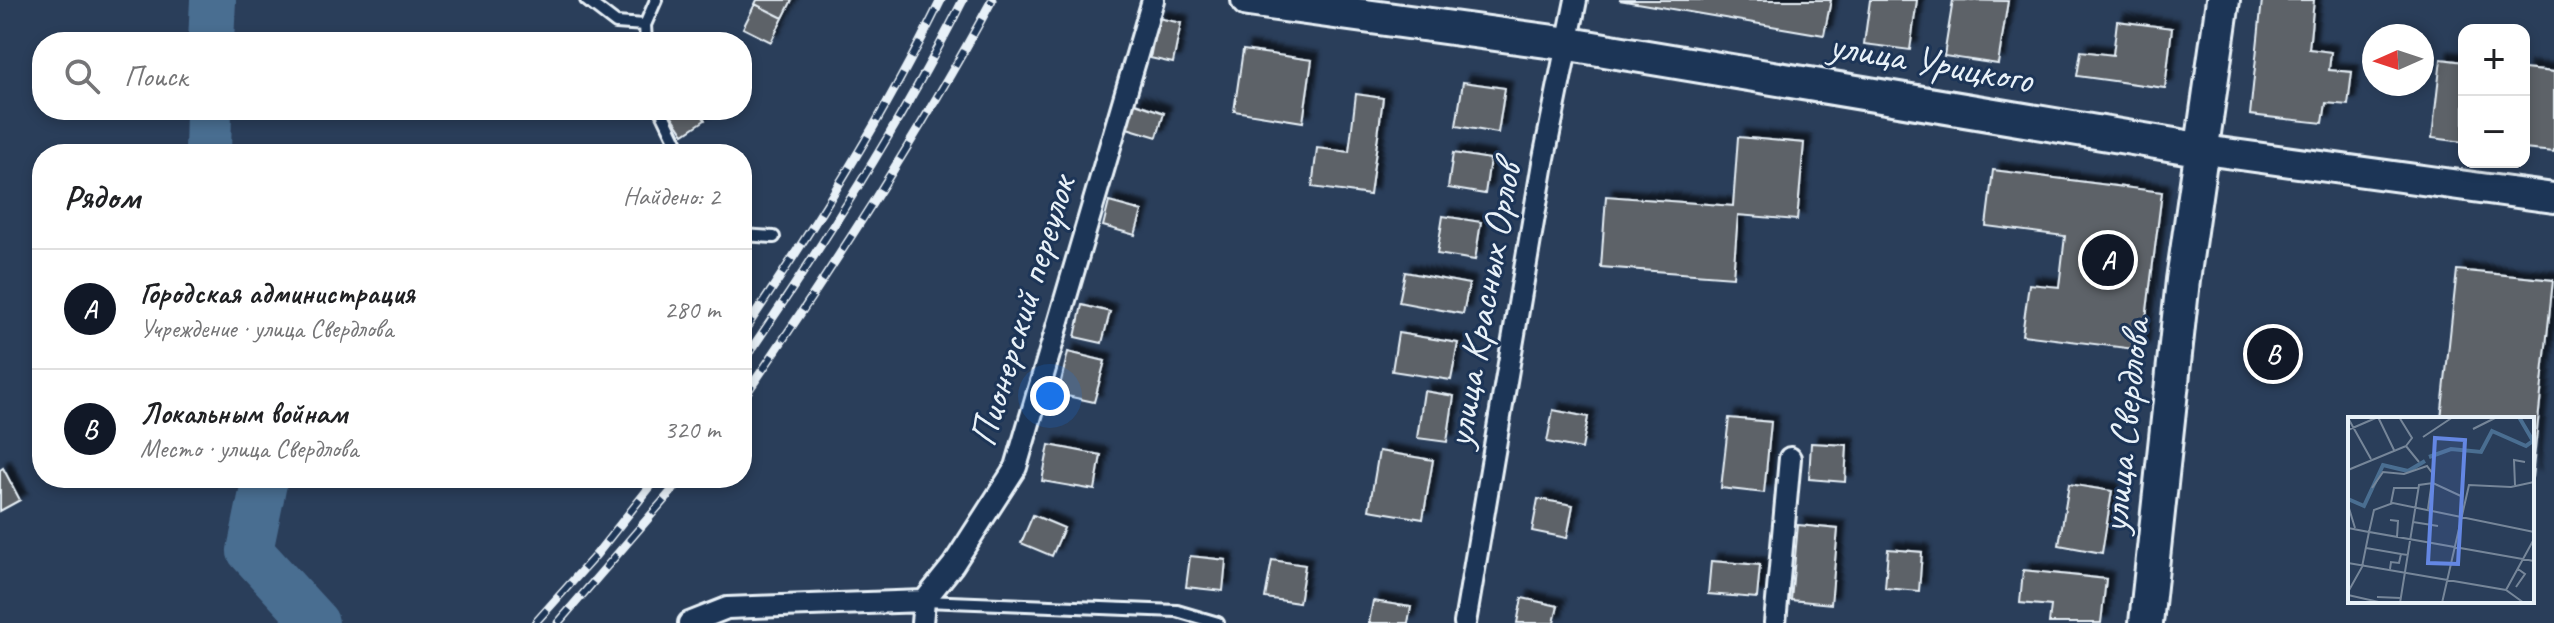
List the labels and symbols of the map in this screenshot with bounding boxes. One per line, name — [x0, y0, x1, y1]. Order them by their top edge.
street label: улица Урицкого — [1823, 19, 2038, 105]
north arrow — [2362, 24, 2434, 96]
street label: улица Красных Орлов — [1433, 150, 1534, 453]
street label: Пионерский переулок — [957, 167, 1088, 452]
pin: A — [2082, 230, 2134, 290]
street label: улица Свердлова — [2089, 313, 2161, 537]
pin: B — [2247, 324, 2299, 384]
your location — [1030, 376, 1070, 416]
inset map — [2348, 417, 2534, 603]

